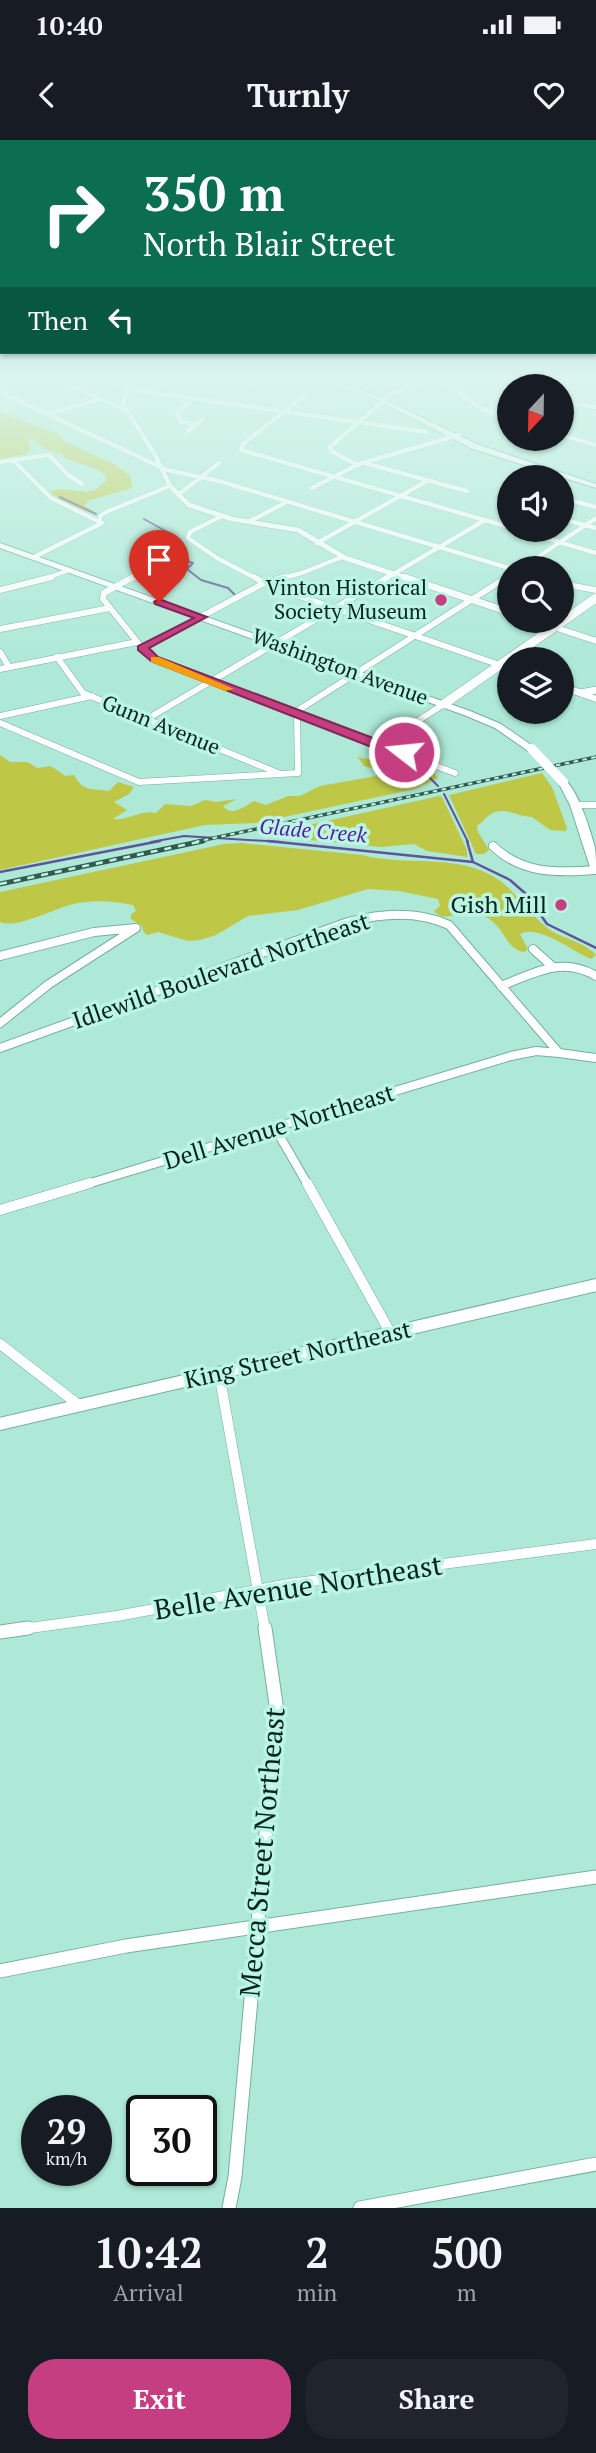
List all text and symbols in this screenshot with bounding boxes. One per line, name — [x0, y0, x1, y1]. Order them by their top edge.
text: 10:40 — [35, 8, 103, 42]
text: Turnly — [247, 74, 349, 116]
icon: back — [28, 76, 66, 114]
icon: heart — [530, 76, 568, 114]
text: 350 m — [143, 160, 285, 225]
icon: right — [28, 168, 119, 259]
text: North Blair Street — [143, 223, 395, 265]
icon: left — [102, 301, 140, 339]
text: Then — [28, 303, 88, 337]
north arrow — [497, 374, 574, 452]
map controls — [497, 374, 574, 724]
button: sound — [497, 465, 574, 542]
pin — [129, 530, 189, 602]
icon: arrive — [140, 541, 178, 579]
button: search — [497, 556, 574, 633]
place label: Vinton Historical Society Museum — [266, 573, 427, 625]
marker: Vinton Historical Society Museum — [433, 592, 449, 608]
street label: Washington Avenue — [248, 621, 432, 711]
button: layers — [497, 647, 574, 724]
street label: Gunn Avenue — [98, 688, 225, 760]
position arrow — [367, 715, 441, 789]
water label: Glade Creek — [258, 811, 369, 849]
place label: Gish Mill — [450, 888, 547, 920]
marker: Gish Mill — [553, 897, 569, 913]
street label: Idlewild Boulevard Northeast — [68, 904, 373, 1036]
street label: Dell Avenue Northeast — [159, 1076, 398, 1176]
street label: King Street Northeast — [181, 1312, 414, 1396]
street label: Belle Avenue Northeast — [151, 1545, 445, 1628]
street label: Mecca Street Northeast — [230, 1705, 293, 1998]
speed limit sign: 30 — [126, 2095, 217, 2186]
text: 29 — [47, 2108, 86, 2154]
text: km/h — [46, 2146, 87, 2170]
text: 10:42 — [94, 2224, 203, 2280]
text: 2 — [305, 2224, 329, 2280]
text: 500 — [431, 2224, 502, 2280]
text: Arrival — [113, 2277, 184, 2308]
text: min — [297, 2277, 337, 2308]
text: m — [457, 2277, 477, 2308]
button: Exit — [28, 2359, 291, 2439]
button: Share — [305, 2359, 568, 2439]

